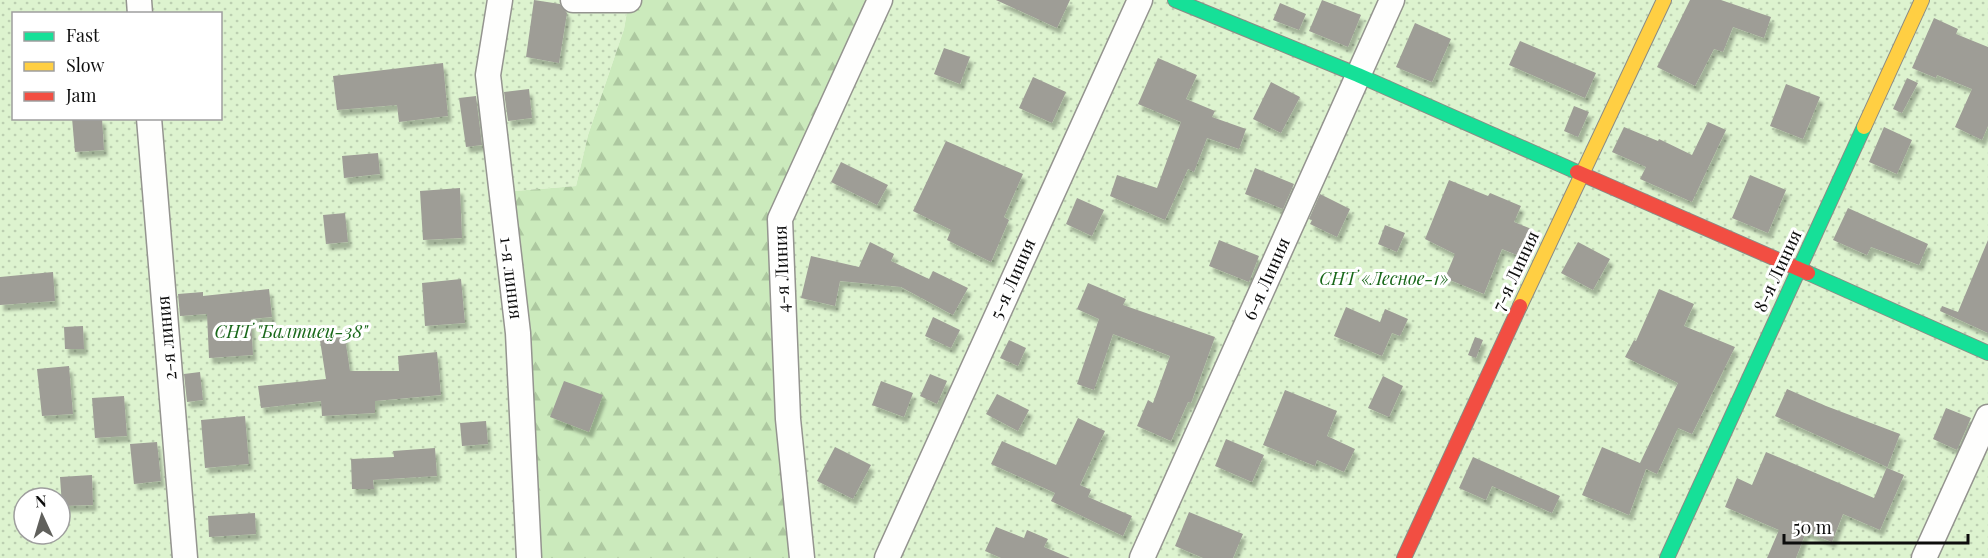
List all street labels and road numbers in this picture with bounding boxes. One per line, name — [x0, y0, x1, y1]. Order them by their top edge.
street label: 4-я Линия — [767, 225, 795, 313]
street label: 8-я Линия — [1748, 225, 1807, 316]
street label: 7-я Линия — [1486, 226, 1544, 315]
street label: 6-я Линия — [1237, 233, 1295, 324]
street label: 5-я Линия — [984, 234, 1041, 323]
street label: 1-я линия — [495, 235, 529, 321]
street label: 2-я линия — [150, 294, 182, 382]

